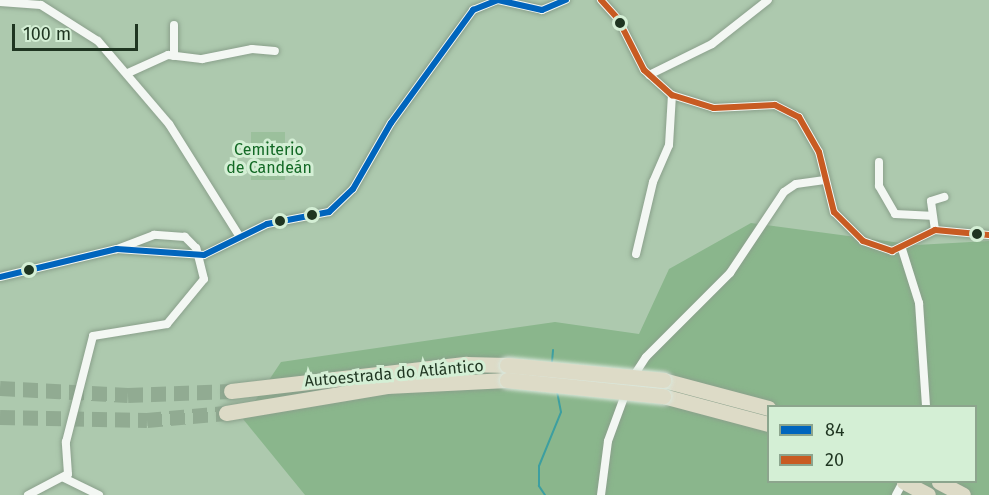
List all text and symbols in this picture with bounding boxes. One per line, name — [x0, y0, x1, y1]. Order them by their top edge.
scale bar — [15, 12, 141, 50]
unlabelled marker — [614, 17, 626, 29]
text: 100 m — [23, 23, 71, 45]
park label: Cemiterio de Candeán — [226, 140, 312, 178]
unlabelled marker — [306, 209, 318, 221]
unlabelled marker — [274, 215, 286, 227]
unlabelled marker — [971, 228, 983, 240]
unlabelled marker — [23, 264, 35, 276]
street label: Autoestrada do Atlántico — [304, 357, 484, 391]
legend — [767, 405, 977, 483]
text: 84 — [825, 419, 845, 441]
text: 20 — [825, 449, 844, 471]

